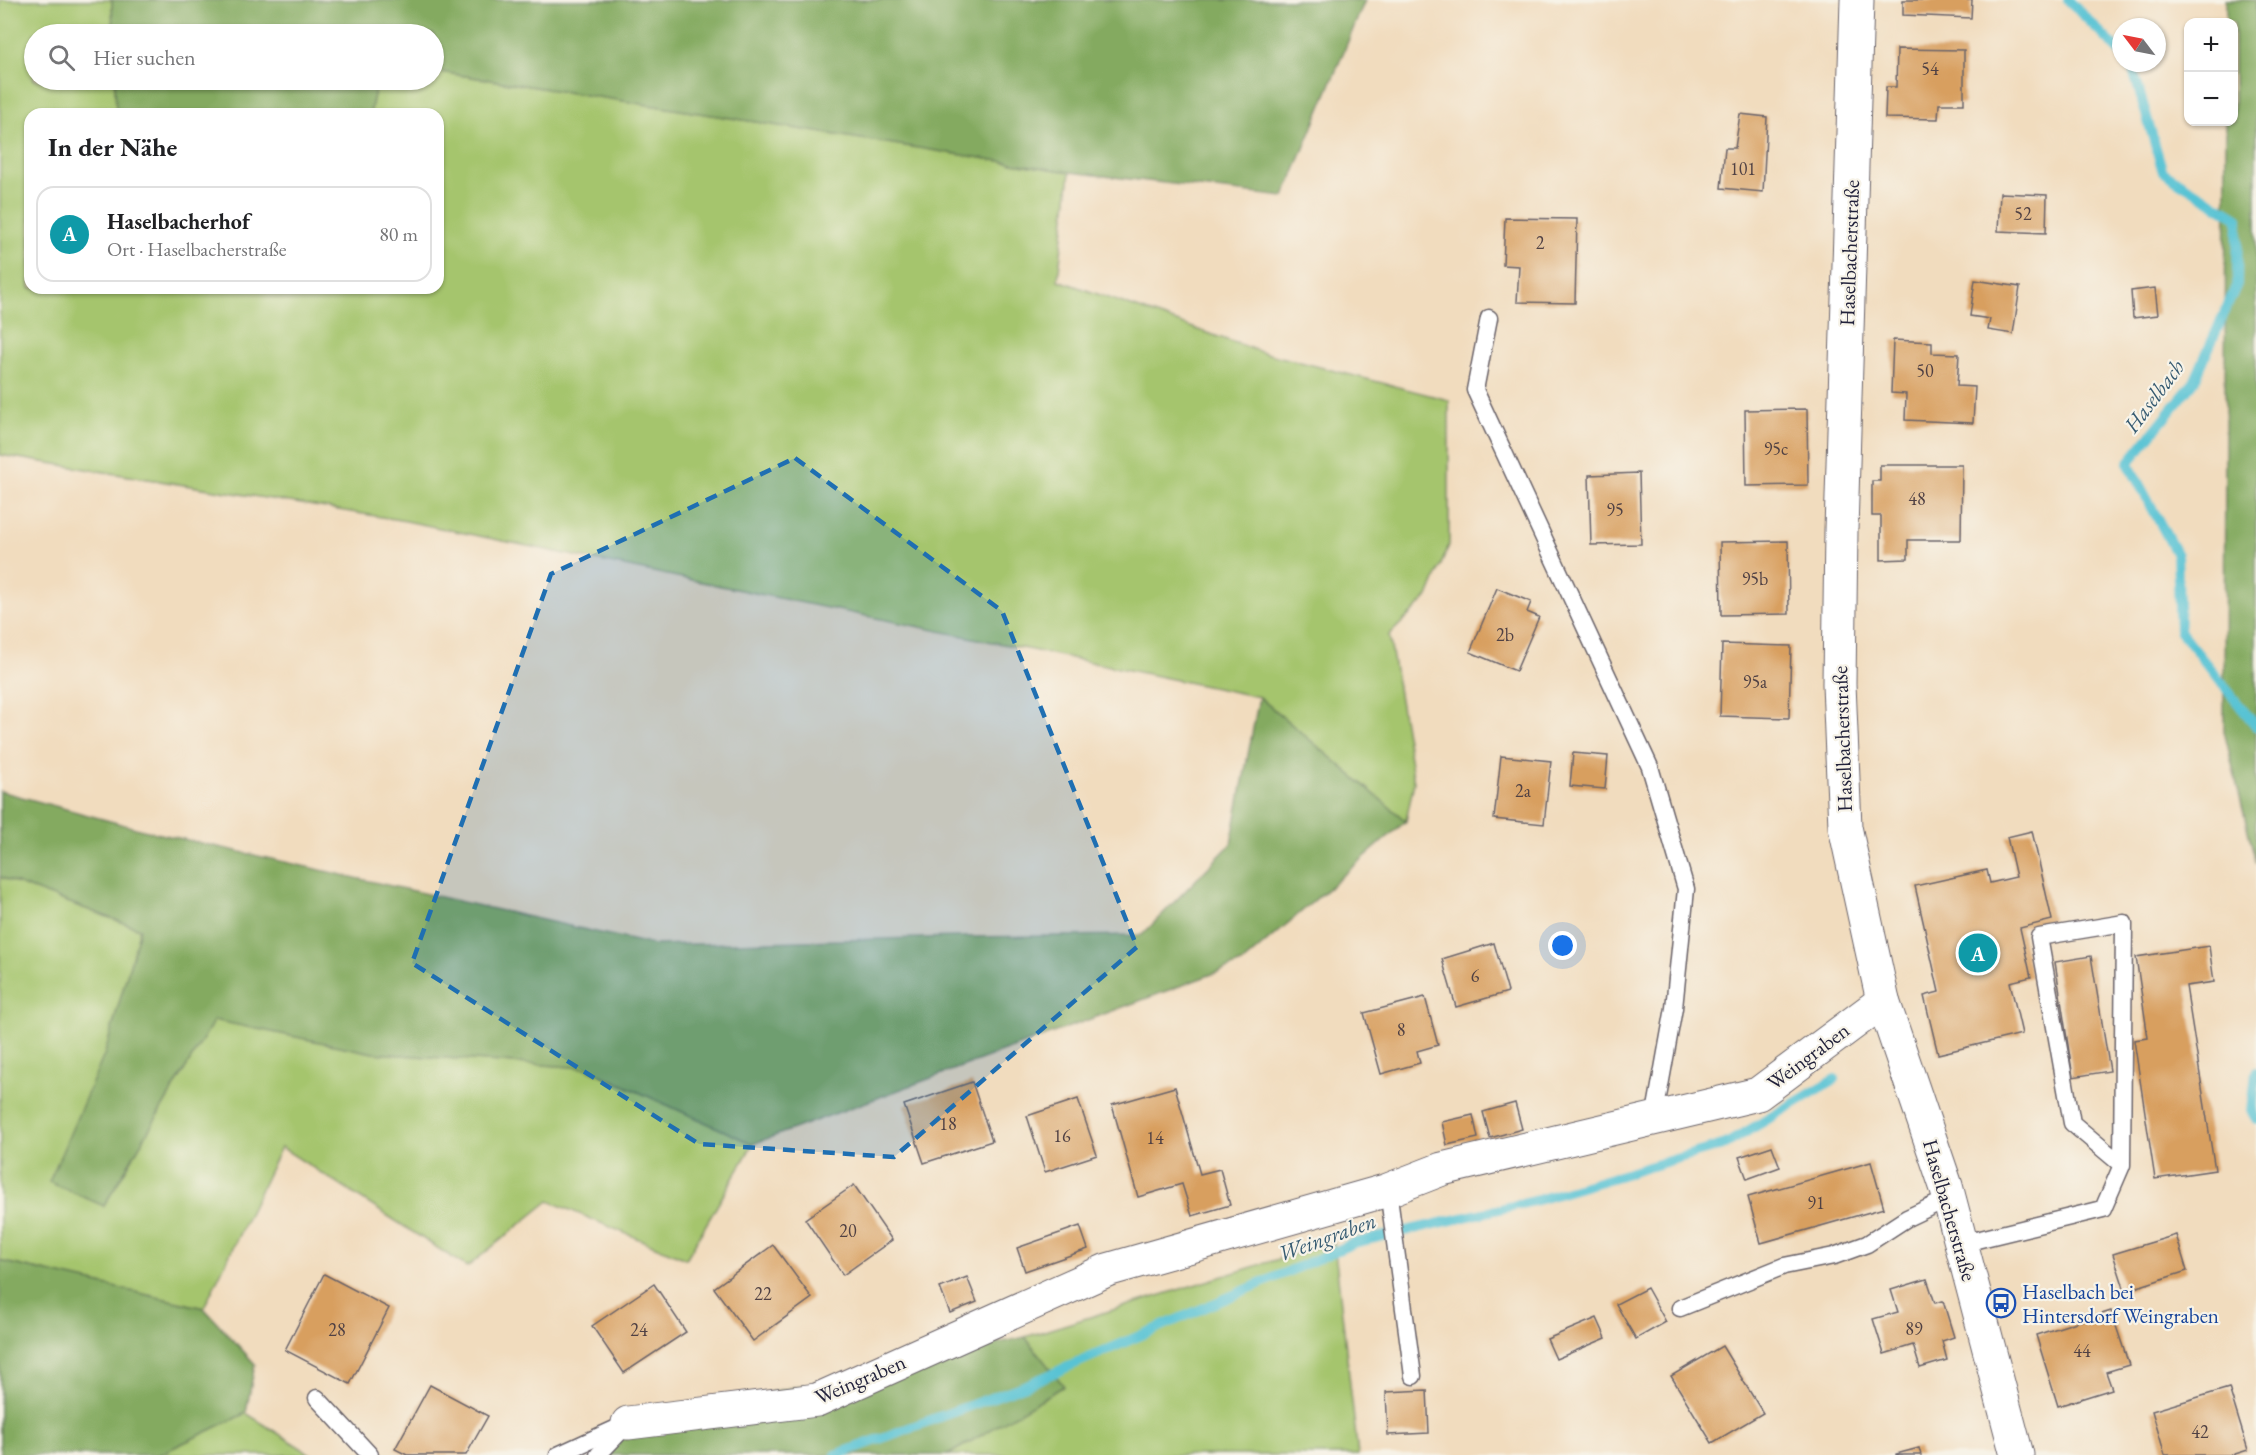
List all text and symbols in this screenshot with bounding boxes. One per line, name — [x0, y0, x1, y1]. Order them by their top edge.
north arrow — [2112, 18, 2166, 72]
map controls — [2184, 18, 2238, 126]
button: + — [2184, 18, 2238, 72]
search box — [24, 24, 444, 90]
icon: search — [45, 41, 78, 74]
text: Hier suchen — [93, 43, 196, 72]
house number: 54 — [1921, 57, 1939, 80]
button: − — [2184, 72, 2238, 126]
text: In der Nähe — [48, 130, 177, 164]
house number: 101 — [1730, 157, 1756, 180]
street label: Haselbacherstraße — [1833, 179, 1865, 327]
house number: 52 — [2014, 202, 2032, 225]
text: Haselbacherhof — [107, 207, 250, 236]
text: A — [62, 221, 77, 247]
text: 80 m — [379, 221, 418, 247]
house number: 2 — [1536, 231, 1545, 254]
text: Ort · Haselbacherstraße — [107, 236, 287, 262]
water label: Haselbach — [2116, 353, 2191, 439]
house number: 50 — [1916, 359, 1934, 382]
house number: 95c — [1764, 437, 1788, 460]
house number: 48 — [1908, 487, 1926, 510]
house number: 95 — [1606, 498, 1624, 521]
house number: 95b — [1742, 567, 1768, 590]
house number: 2b — [1496, 623, 1514, 646]
street label: Haselbacherstraße — [1826, 665, 1858, 813]
house number: 95a — [1743, 670, 1768, 693]
house number: 2a — [1515, 779, 1532, 802]
pin: A — [1958, 930, 1998, 976]
your location — [1548, 931, 1577, 960]
house number: 6 — [1471, 964, 1480, 987]
street label: Weingraben — [1761, 1016, 1855, 1096]
house number: 8 — [1397, 1018, 1405, 1041]
house number: 18 — [939, 1112, 957, 1135]
house number: 16 — [1053, 1124, 1071, 1147]
house number: 14 — [1146, 1126, 1164, 1149]
street label: Haselbacherstraße — [1917, 1136, 1983, 1284]
house number: 91 — [1807, 1191, 1825, 1214]
water label: Weingraben — [1274, 1206, 1380, 1268]
house number: 20 — [839, 1219, 857, 1242]
place label: Haselbach bei Hintersdorf Weingraben — [2022, 1278, 2219, 1329]
house number: 22 — [754, 1282, 772, 1305]
bus stop icon: Haselbach bei Hintersdorf Weingraben — [1985, 1287, 2017, 1319]
house number: 89 — [1905, 1317, 1923, 1340]
house number: 28 — [328, 1318, 346, 1341]
house number: 24 — [630, 1318, 648, 1341]
house number: 44 — [2073, 1339, 2091, 1362]
street label: Weingraben — [810, 1348, 910, 1410]
house number: 42 — [2191, 1420, 2209, 1443]

